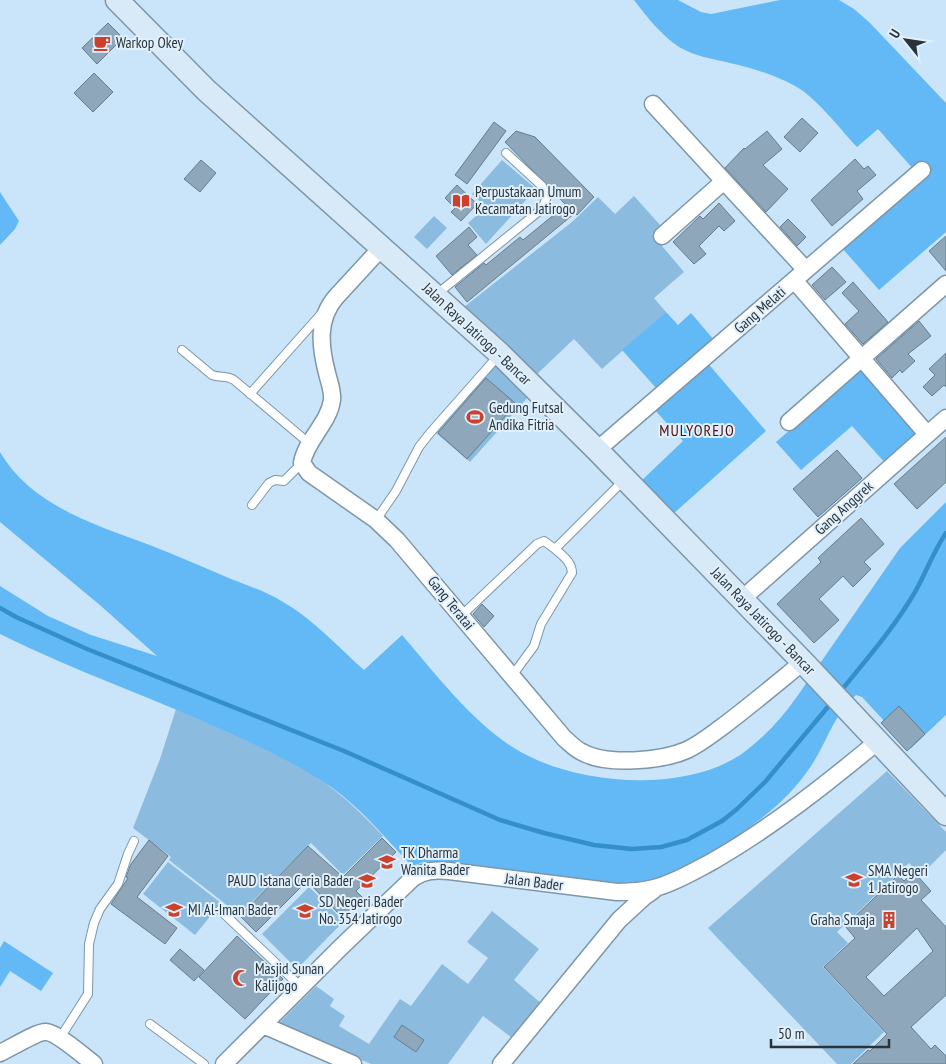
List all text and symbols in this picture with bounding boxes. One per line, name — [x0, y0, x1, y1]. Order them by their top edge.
north arrow — [881, 15, 931, 65]
text: U — [885, 26, 904, 41]
cafe icon: Warkop Okey — [92, 33, 112, 53]
place label: Warkop Okey — [116, 33, 183, 52]
place label: Perpustakaan Umum Kecamatan Jatirogo — [475, 182, 581, 218]
library icon: Perpustakaan Umum Kecamatan Jatirogo — [451, 191, 471, 211]
street label: Jalan Raya Jatirogo - Bancar — [418, 278, 536, 390]
street label: Gang Melati — [730, 282, 789, 337]
place label: Gedung Futsal Andika Fitria — [489, 398, 564, 434]
sports icon: Gedung Futsal Andika Fitria — [465, 407, 485, 427]
district label: MULYOREJO — [659, 420, 735, 440]
street label: Gang Anggrek — [811, 476, 877, 539]
street label: Jalan Raya Jatirogo - Bancar — [706, 562, 820, 679]
street label: Gang Teratai — [424, 572, 479, 634]
place label: TK Dharma Wanita Bader — [401, 843, 470, 879]
school or university icon: TK Dharma Wanita Bader — [377, 852, 397, 872]
place label: SMA Negeri 1 Jatirogo — [868, 861, 928, 897]
street label: Jalan Bader — [503, 868, 565, 895]
school or university icon: SMA Negeri 1 Jatirogo — [844, 870, 864, 890]
place label: PAUD Istana Ceria Bader — [228, 871, 354, 890]
school or university icon: PAUD Istana Ceria Bader — [357, 871, 377, 891]
place label: SD Negeri Bader No. 354 Jatirogo — [319, 892, 405, 928]
school or university icon: MI Al-Iman Bader — [164, 900, 184, 920]
place label: MI Al-Iman Bader — [188, 900, 279, 919]
school or university icon: SD Negeri Bader No. 354 Jatirogo — [295, 901, 315, 921]
place label: Graha Smaja — [810, 910, 875, 929]
building icon: Graha Smaja — [879, 910, 899, 930]
place label: Masjid Sunan Kalijogo — [255, 959, 324, 995]
mosque icon: Masjid Sunan Kalijogo — [231, 968, 251, 988]
scale bar — [771, 1016, 888, 1048]
text: 50 m — [778, 1024, 804, 1043]

